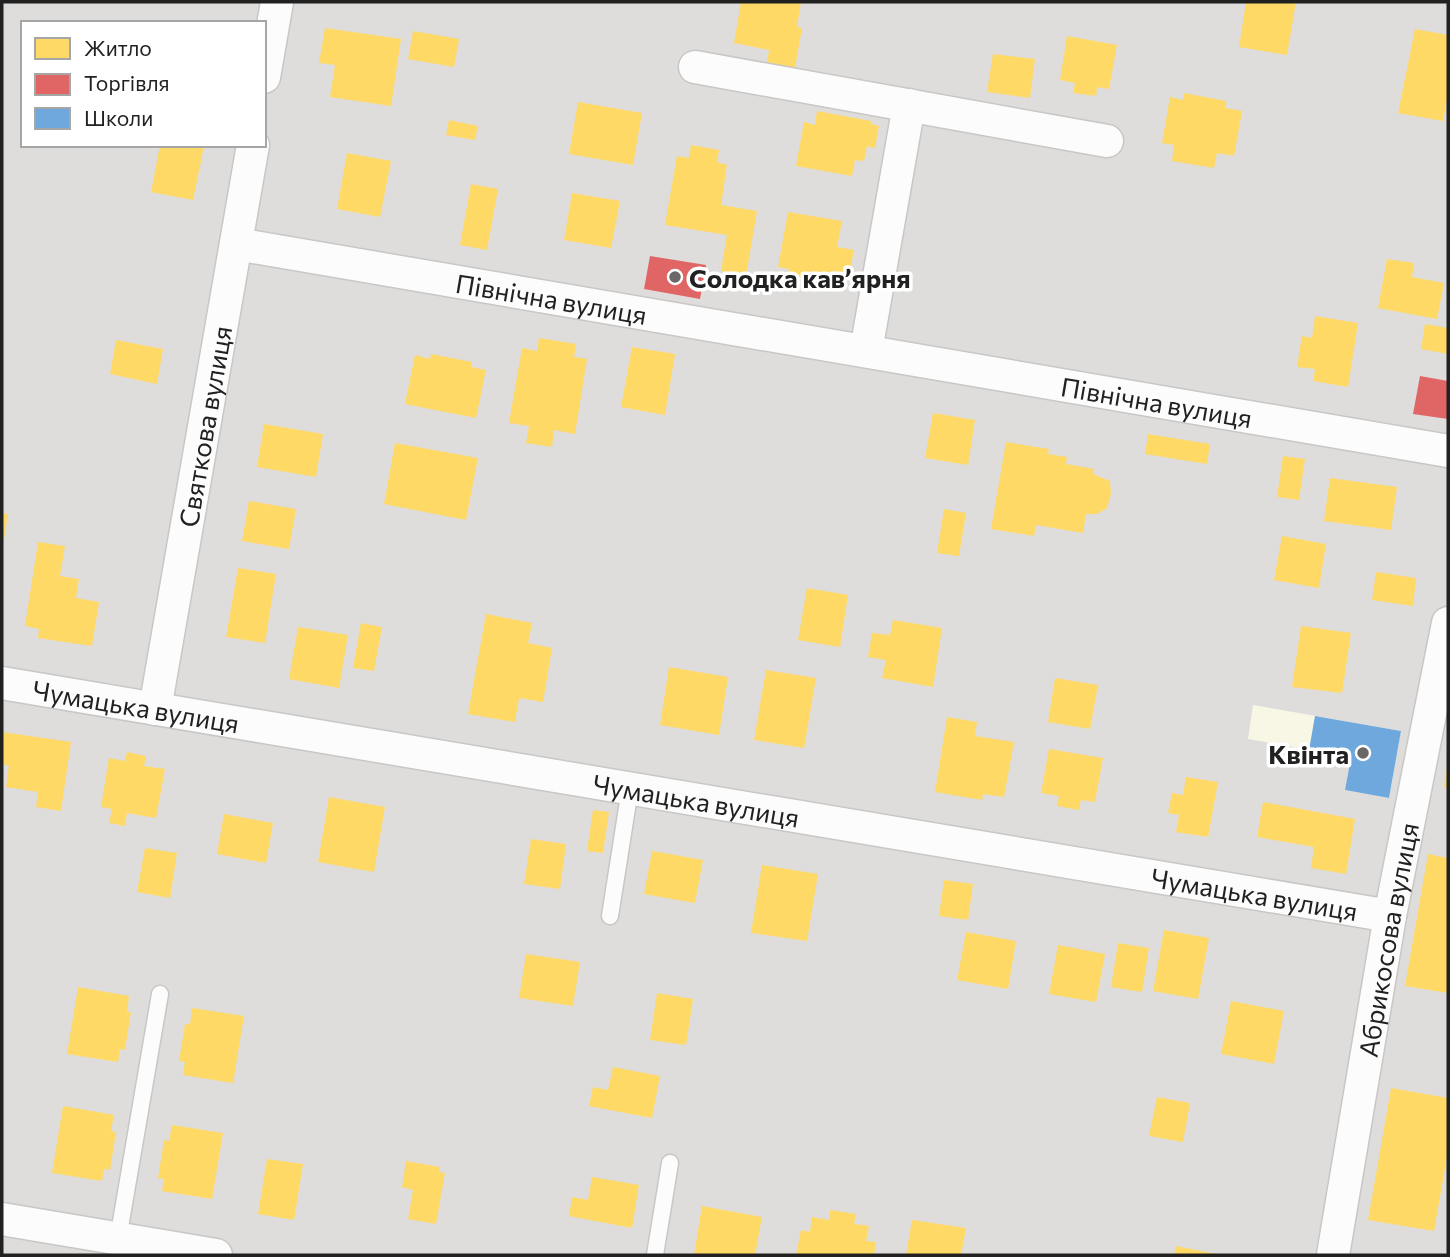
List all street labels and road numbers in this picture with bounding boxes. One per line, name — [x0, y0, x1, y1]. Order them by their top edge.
street label: Північна вулиця — [453, 266, 649, 329]
street label: Святкова вулиця — [171, 323, 237, 529]
street label: Північна вулиця — [1059, 370, 1255, 433]
street label: Чумацька вулиця — [31, 673, 242, 738]
street label: Чумацька вулиця — [591, 767, 802, 832]
street label: Абрикосова вулиця — [1351, 820, 1424, 1059]
street label: Чумацька вулиця — [1149, 861, 1360, 926]

